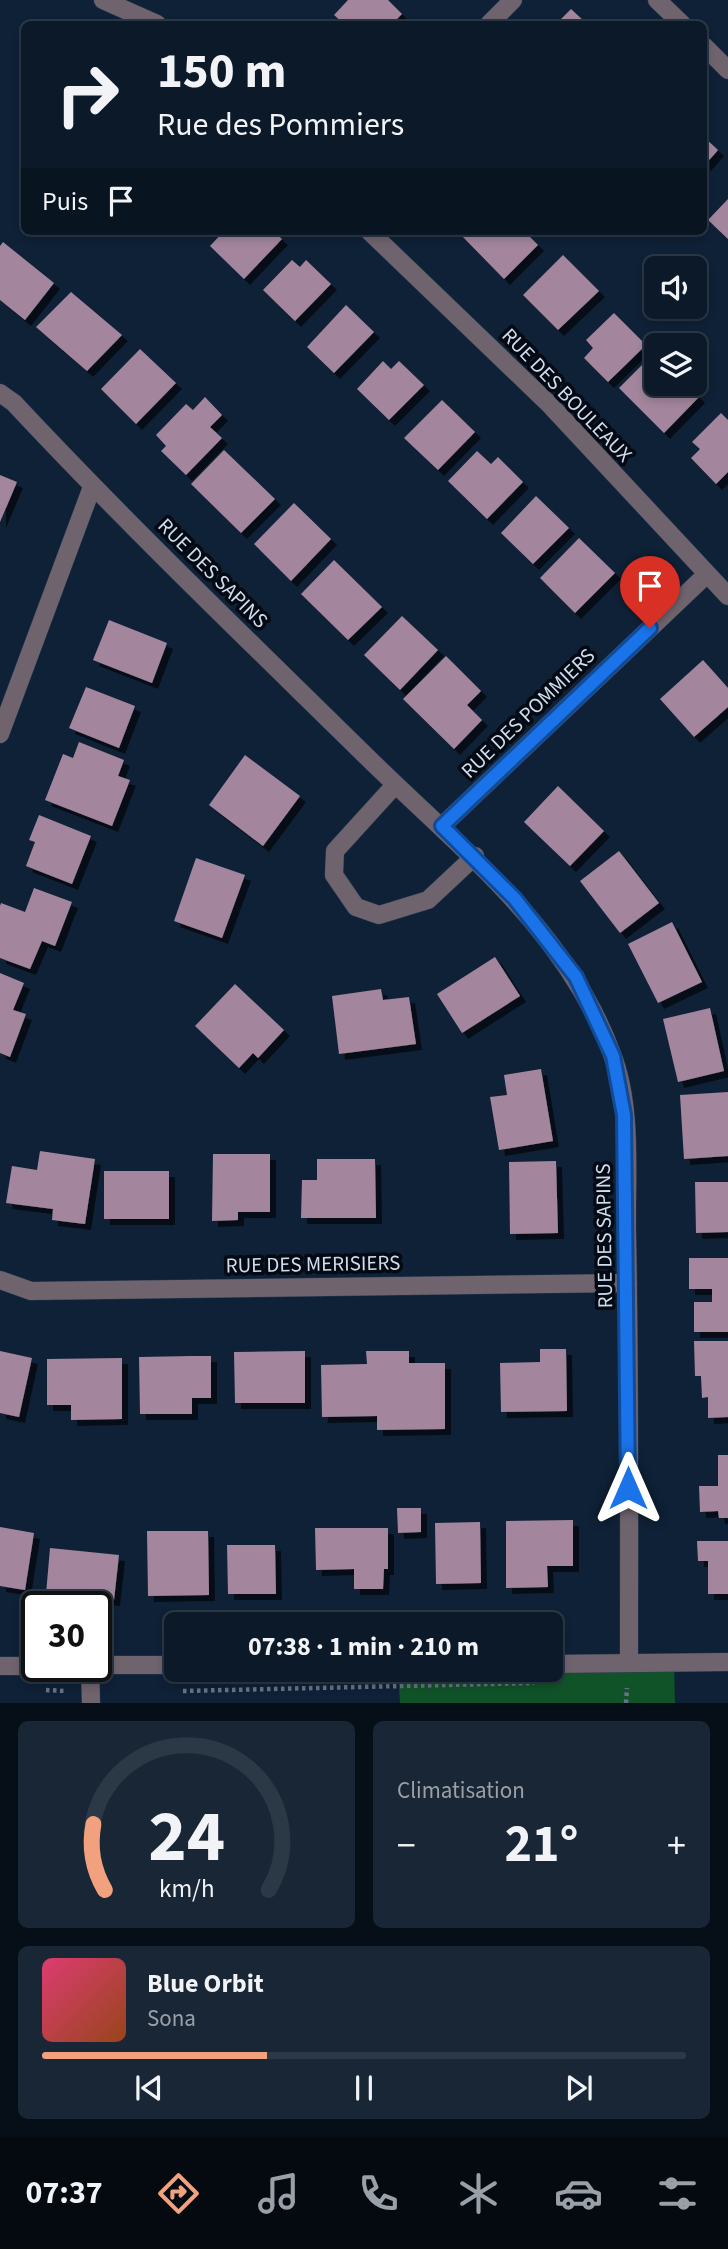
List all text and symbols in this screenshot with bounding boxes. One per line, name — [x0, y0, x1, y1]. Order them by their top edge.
text: 150 m — [157, 37, 286, 107]
icon: right — [42, 49, 133, 140]
text: Rue des Pommiers — [157, 102, 404, 148]
icon: arrive — [102, 182, 140, 220]
text: Puis — [42, 183, 88, 220]
map controls — [644, 256, 707, 396]
button: sound — [644, 256, 707, 319]
street label: RUE DES BOULEAUX — [495, 321, 639, 469]
button: layers — [644, 333, 707, 396]
street label: RUE DES SAPINS — [151, 511, 275, 635]
pin — [620, 556, 680, 628]
icon: arrive — [631, 567, 669, 605]
street label: RUE DES POMMIERS — [454, 641, 602, 785]
street label: RUE DES SAPINS — [588, 1163, 620, 1309]
street label: RUE DES MERISIERS — [225, 1247, 401, 1281]
position arrow — [591, 1451, 665, 1525]
speed limit sign: 30 — [21, 1591, 112, 1682]
text: 07:38 · 1 min · 210 m — [248, 1628, 479, 1665]
text: Climatisation — [397, 1774, 525, 1807]
text: 24 — [148, 1786, 225, 1890]
text: 21° — [505, 1808, 578, 1882]
text: − — [397, 1819, 416, 1873]
text: + — [667, 1819, 686, 1873]
text: km/h — [159, 1871, 214, 1907]
text: Blue Orbit — [147, 1965, 264, 2002]
text: Sona — [147, 2002, 196, 2035]
icon: previous — [130, 2069, 168, 2107]
icon: pause — [345, 2069, 383, 2107]
icon: next — [560, 2069, 598, 2107]
icon: directions — [154, 2169, 203, 2218]
icon: music — [254, 2169, 303, 2218]
icon: phone — [354, 2169, 403, 2218]
icon: climate — [454, 2169, 503, 2218]
icon: car — [554, 2169, 603, 2218]
icon: filters — [653, 2169, 702, 2218]
text: 07:37 — [25, 2170, 103, 2216]

